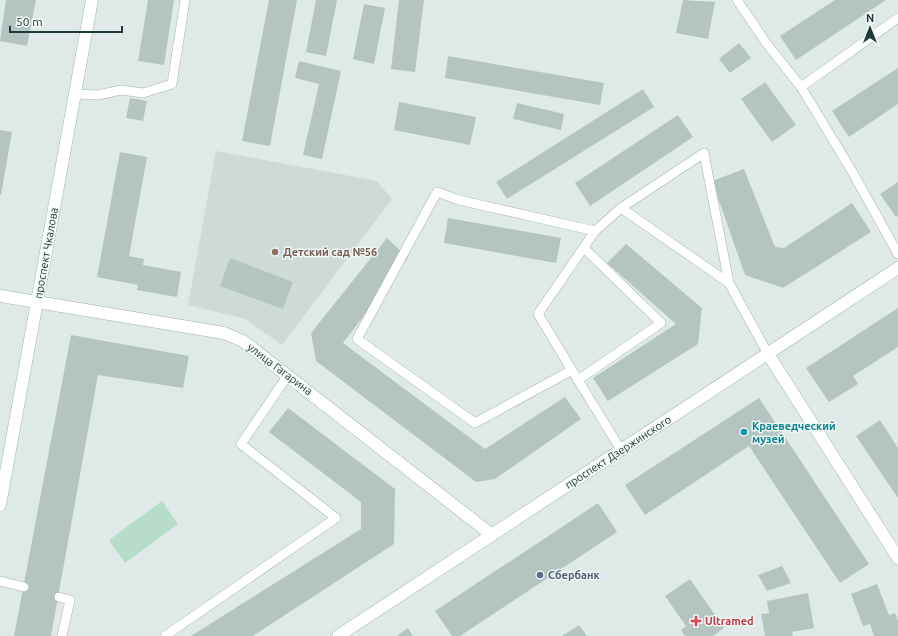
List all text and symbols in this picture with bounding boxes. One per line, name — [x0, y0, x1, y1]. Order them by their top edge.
scale bar — [10, 8, 122, 34]
north arrow — [850, 8, 890, 48]
text: N — [866, 12, 874, 24]
text: 50 m — [16, 15, 43, 28]
street label: проспект Чкалова — [32, 206, 60, 300]
place label: Детский сад №56 — [283, 246, 377, 258]
marker: Детский сад №56 — [270, 247, 280, 257]
street label: улица Гагарина — [245, 341, 315, 397]
street label: проспект Дзержинского — [563, 413, 673, 491]
place label: Краеведческий музей — [752, 420, 836, 445]
marker: Краеведческий музей — [739, 427, 749, 437]
place label: Сбербанк — [548, 569, 601, 581]
marker: Сбербанк — [535, 570, 545, 580]
marker: Ultramed — [690, 615, 702, 627]
place label: Ultramed — [705, 615, 754, 627]

